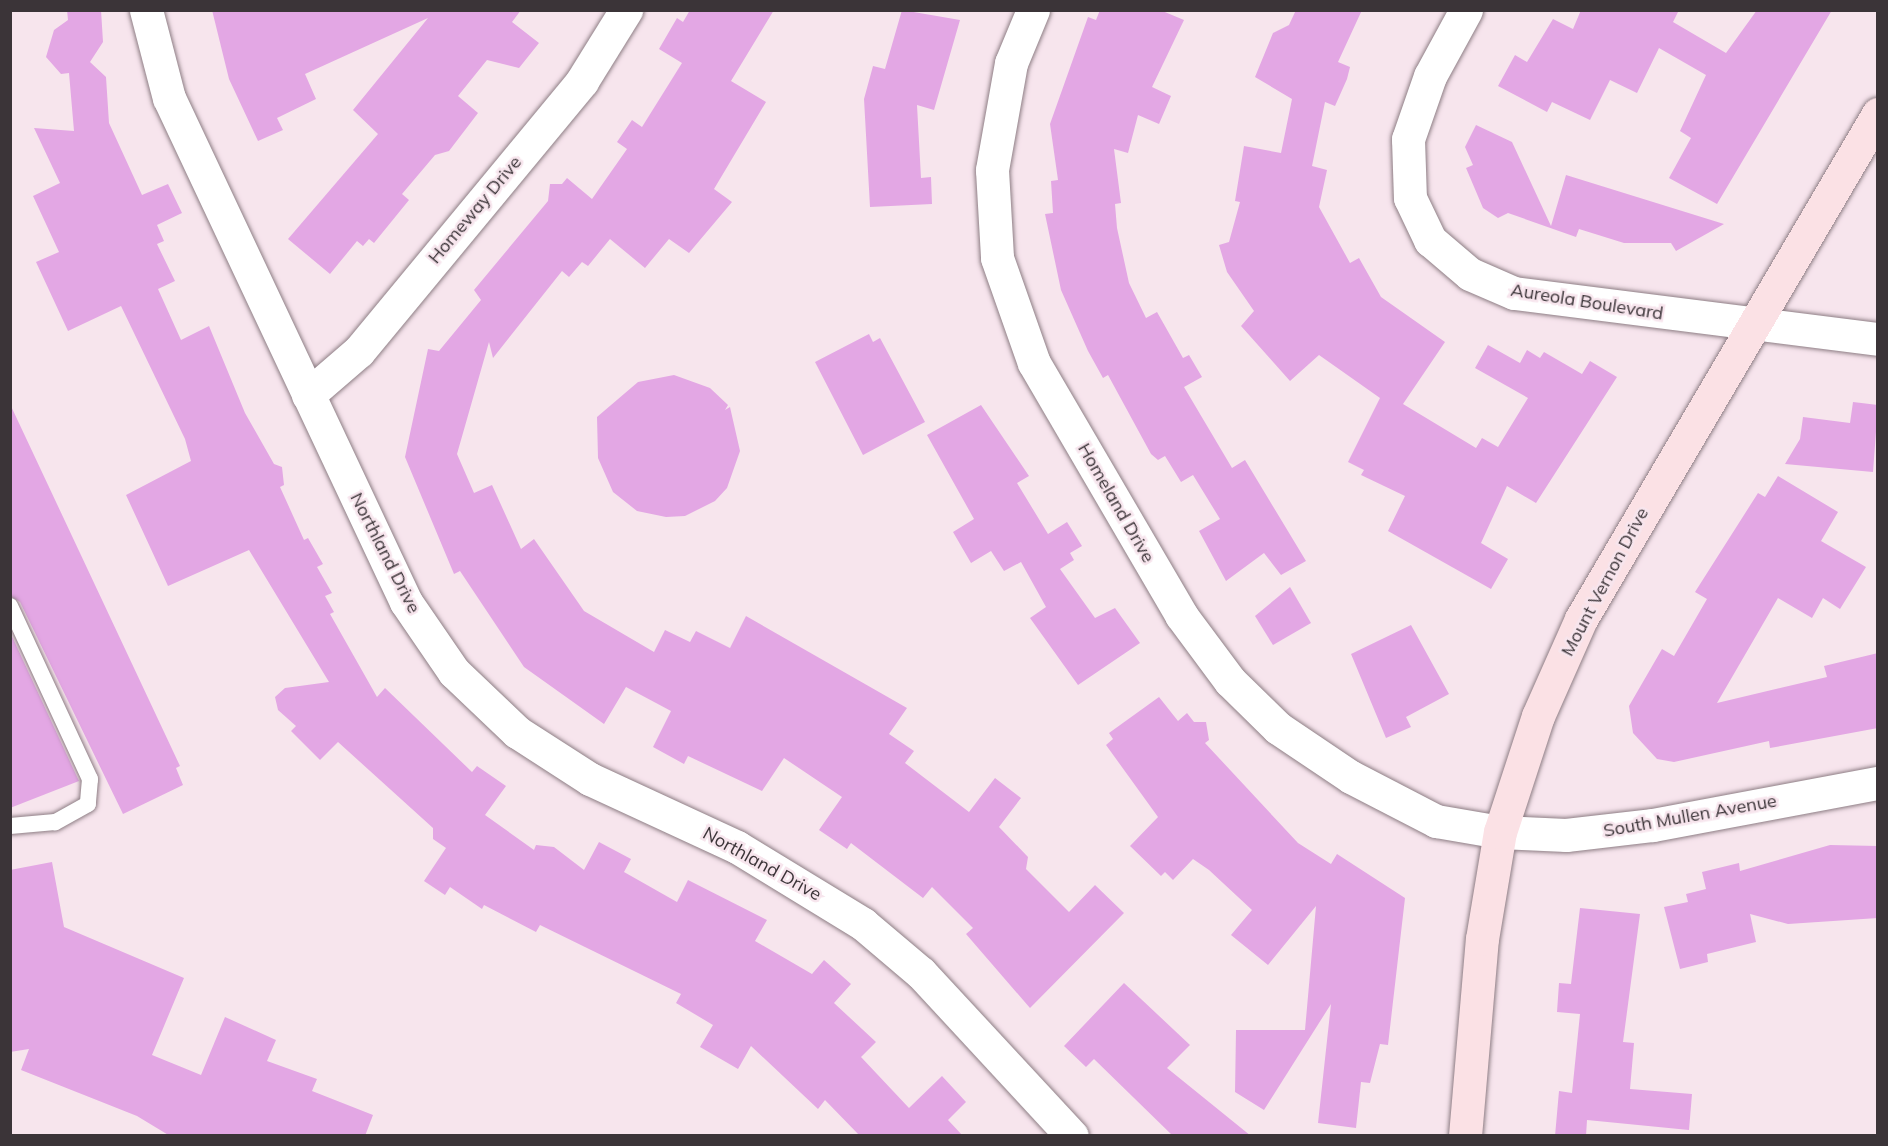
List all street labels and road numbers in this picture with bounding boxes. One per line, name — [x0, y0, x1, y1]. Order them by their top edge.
street label: Homeway Drive — [424, 152, 526, 268]
street label: Aureola Boulevard — [1509, 279, 1665, 325]
street label: Homeland Drive — [1073, 439, 1159, 567]
street label: Northland Drive — [345, 489, 425, 617]
street label: Mount Vernon Drive — [1557, 504, 1653, 660]
street label: South Mullen Avenue — [1602, 790, 1778, 842]
street label: Northland Drive — [699, 823, 825, 905]

